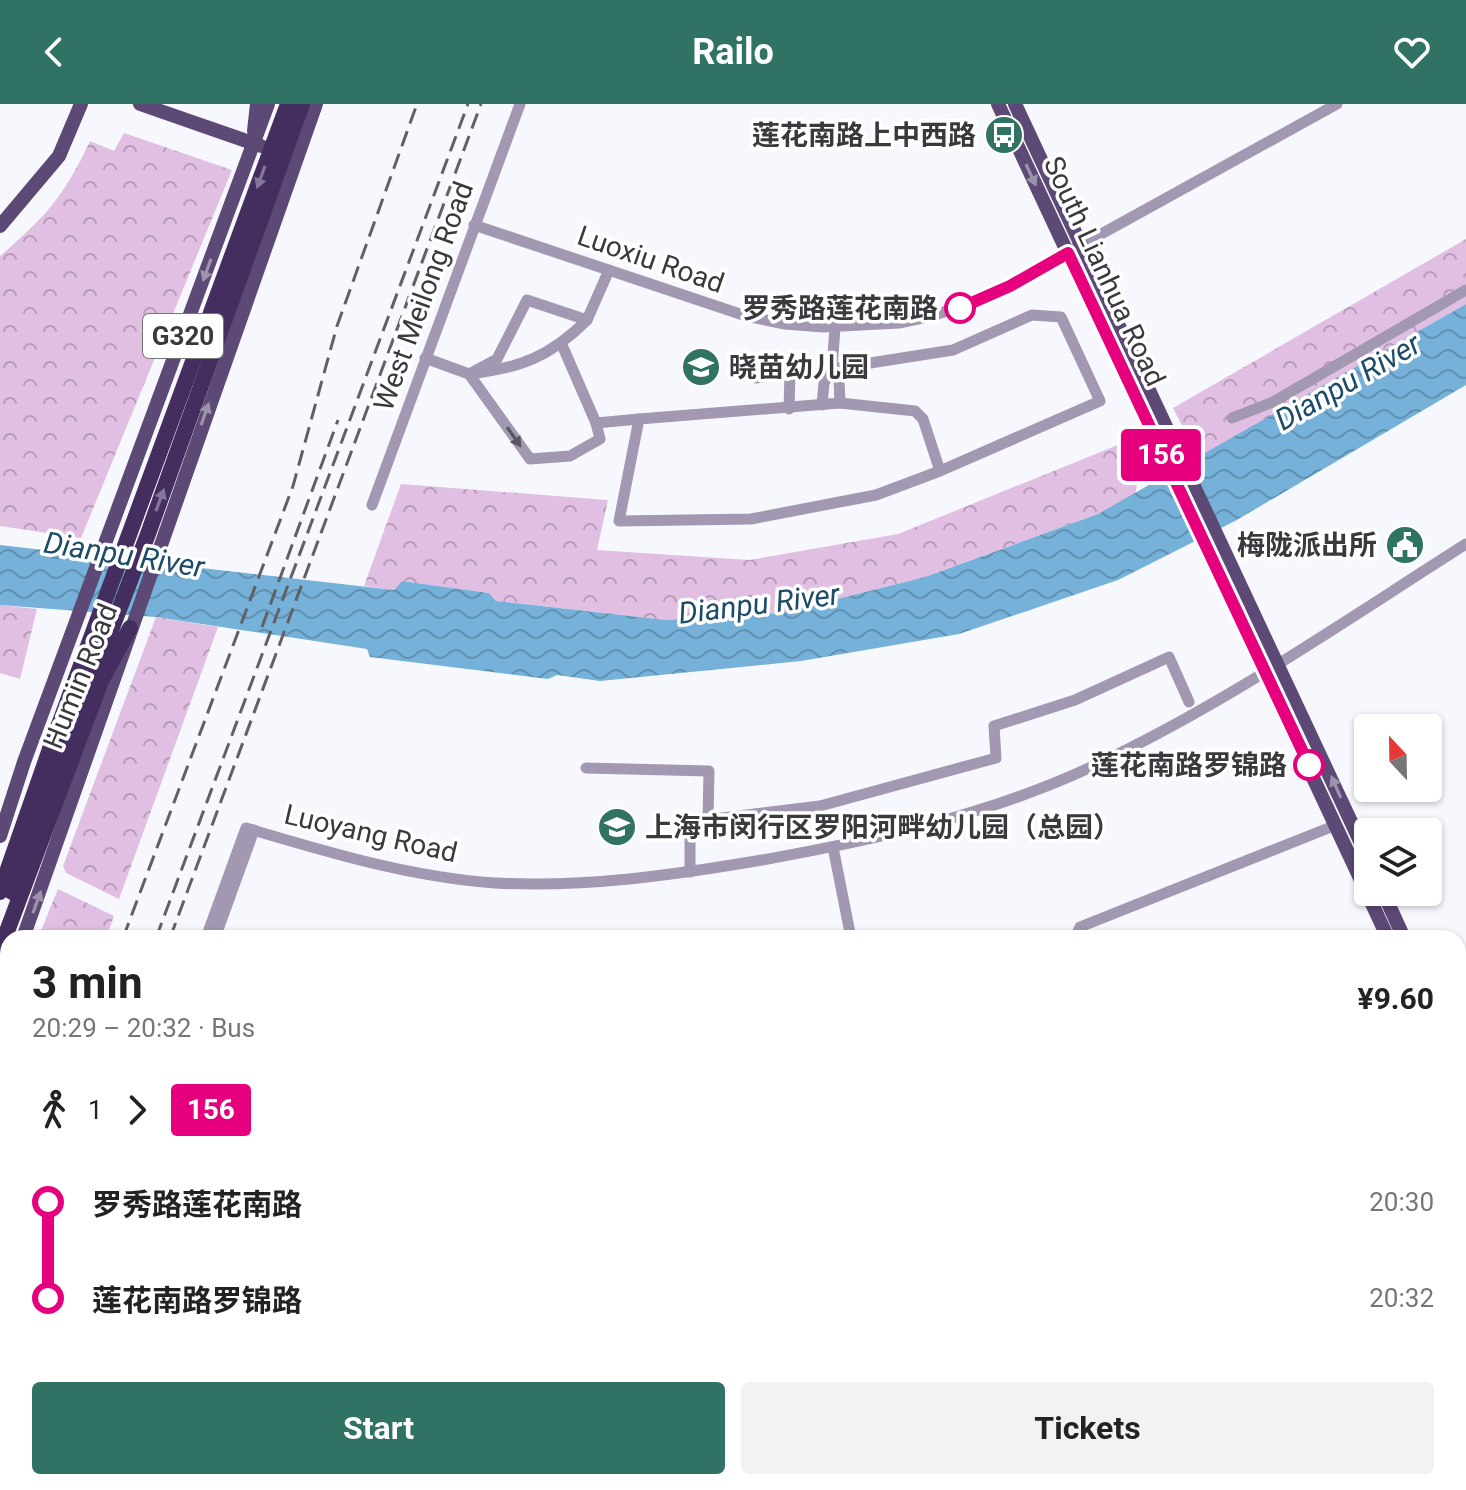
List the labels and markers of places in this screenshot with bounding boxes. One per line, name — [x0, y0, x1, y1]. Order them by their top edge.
bus stop icon: 莲花南路上中西路 — [983, 114, 1025, 156]
place label: 莲花南路上中西路 — [752, 119, 976, 152]
place label: 罗秀路莲花南路 — [742, 292, 938, 325]
marker: 罗秀路莲花南路 — [945, 293, 975, 323]
school or university icon: 晓苗幼儿园 — [680, 346, 722, 388]
place label: 晓苗幼儿园 — [729, 351, 869, 384]
public building icon: 梅陇派出所 — [1384, 524, 1426, 566]
place label: 梅陇派出所 — [1237, 529, 1377, 562]
place label: 莲花南路罗锦路 — [1091, 749, 1287, 782]
marker: 莲花南路罗锦路 — [1294, 750, 1324, 780]
school or university icon: 上海市闵行区罗阳河畔幼儿园（总园） — [596, 806, 638, 848]
place label: 上海市闵行区罗阳河畔幼儿园（总园） — [645, 811, 1121, 844]

